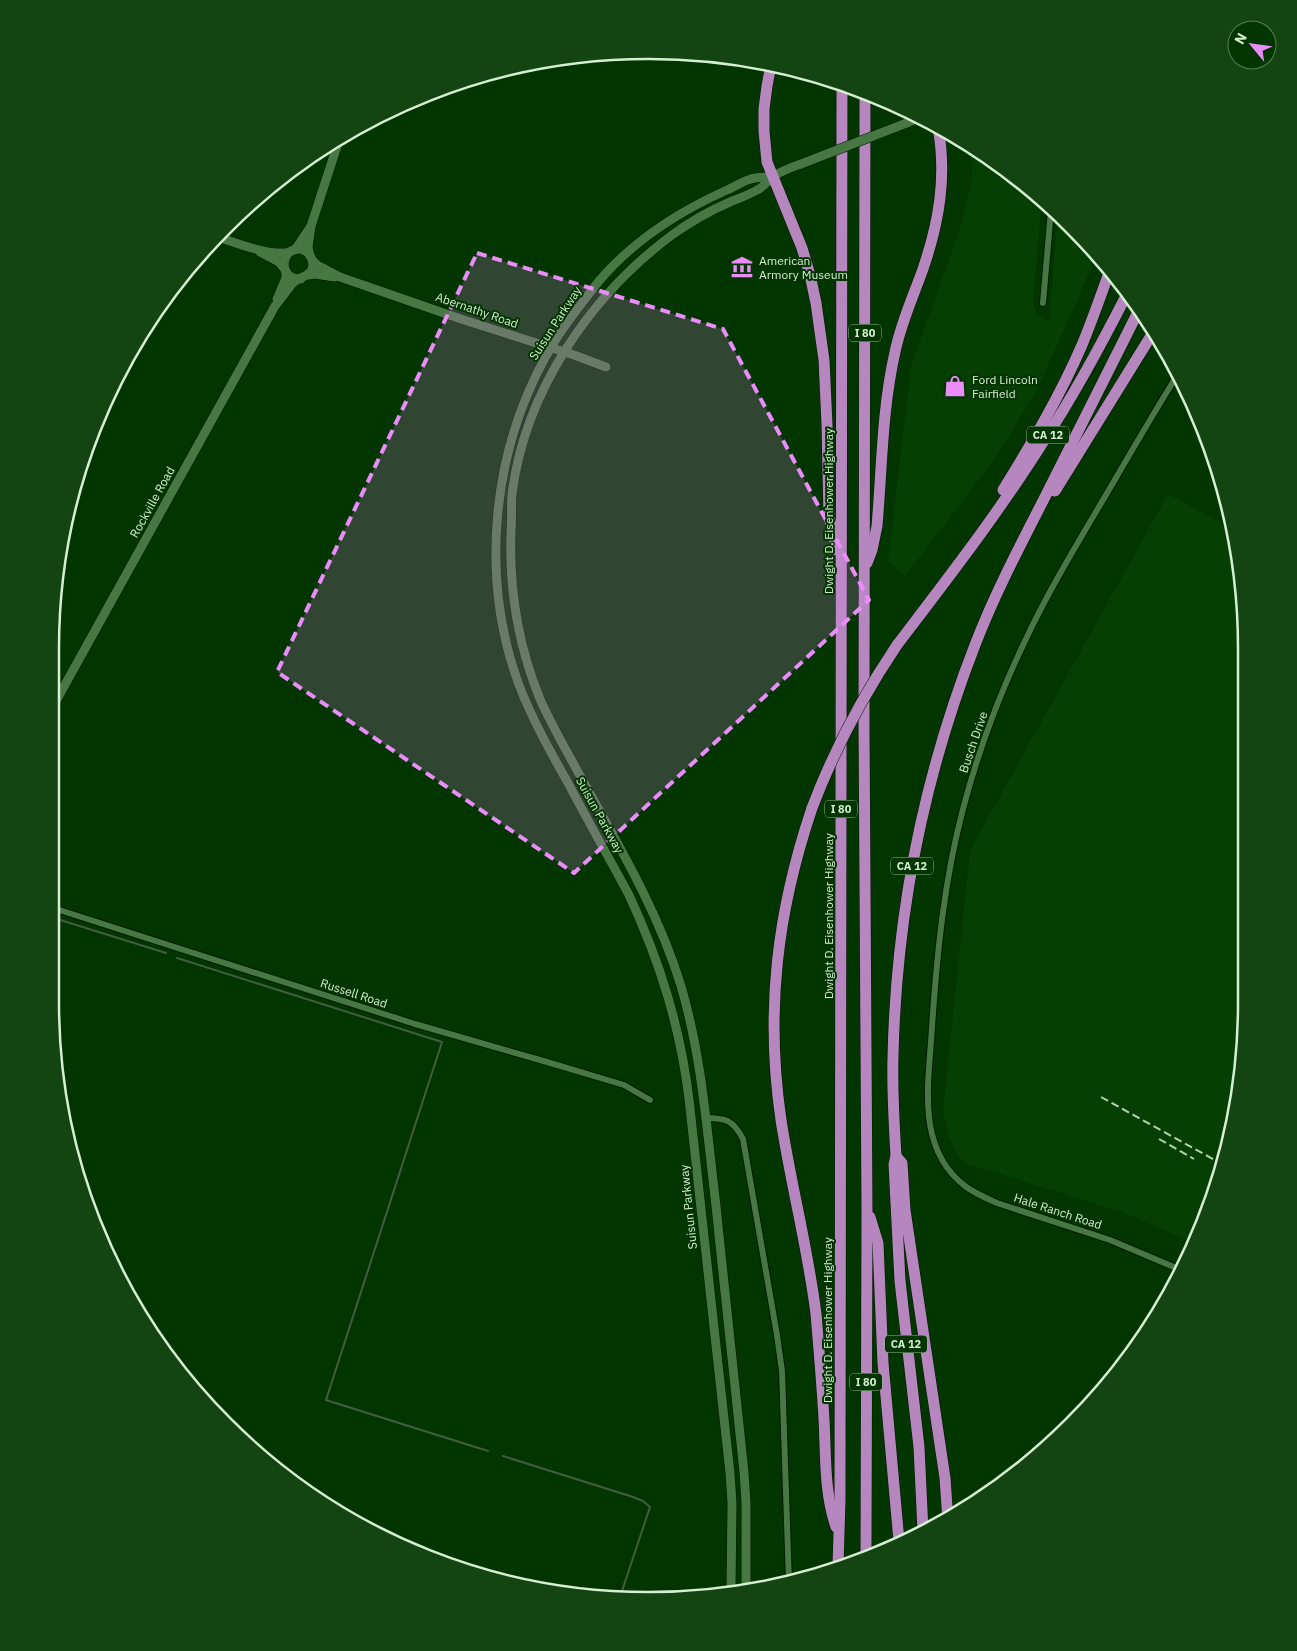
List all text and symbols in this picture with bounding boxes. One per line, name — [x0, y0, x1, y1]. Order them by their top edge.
north arrow — [1227, 20, 1277, 70]
text: N — [1230, 30, 1251, 47]
place label: American Armory Museum — [759, 253, 848, 282]
museum icon: American Armory Museum — [729, 254, 755, 280]
street label: Suisun Parkway — [526, 283, 584, 363]
street label: Abernathy Road — [434, 289, 520, 331]
road number: I 80 — [849, 324, 881, 342]
place label: Ford Lincoln Fairfield — [972, 372, 1038, 401]
shop icon: Ford Lincoln Fairfield — [942, 373, 968, 399]
road number: CA 12 — [1027, 426, 1069, 444]
street label: Dwight D. Eisenhower Highway — [821, 428, 836, 594]
street label: Rockville Road — [126, 464, 178, 540]
street label: Busch Drive — [955, 709, 991, 775]
street label: Suisun Parkway — [573, 774, 627, 856]
road number: I 80 — [825, 801, 857, 818]
street label: Dwight D. Eisenhower Highway — [821, 833, 836, 999]
road number: CA 12 — [891, 858, 933, 874]
street label: Russell Road — [319, 975, 389, 1011]
street label: Suisun Parkway — [676, 1164, 700, 1250]
street label: Hale Ranch Road — [1012, 1190, 1104, 1232]
street label: Dwight D. Eisenhower Highway — [820, 1237, 835, 1403]
road number: CA 12 — [885, 1336, 927, 1352]
road number: I 80 — [850, 1374, 882, 1390]

